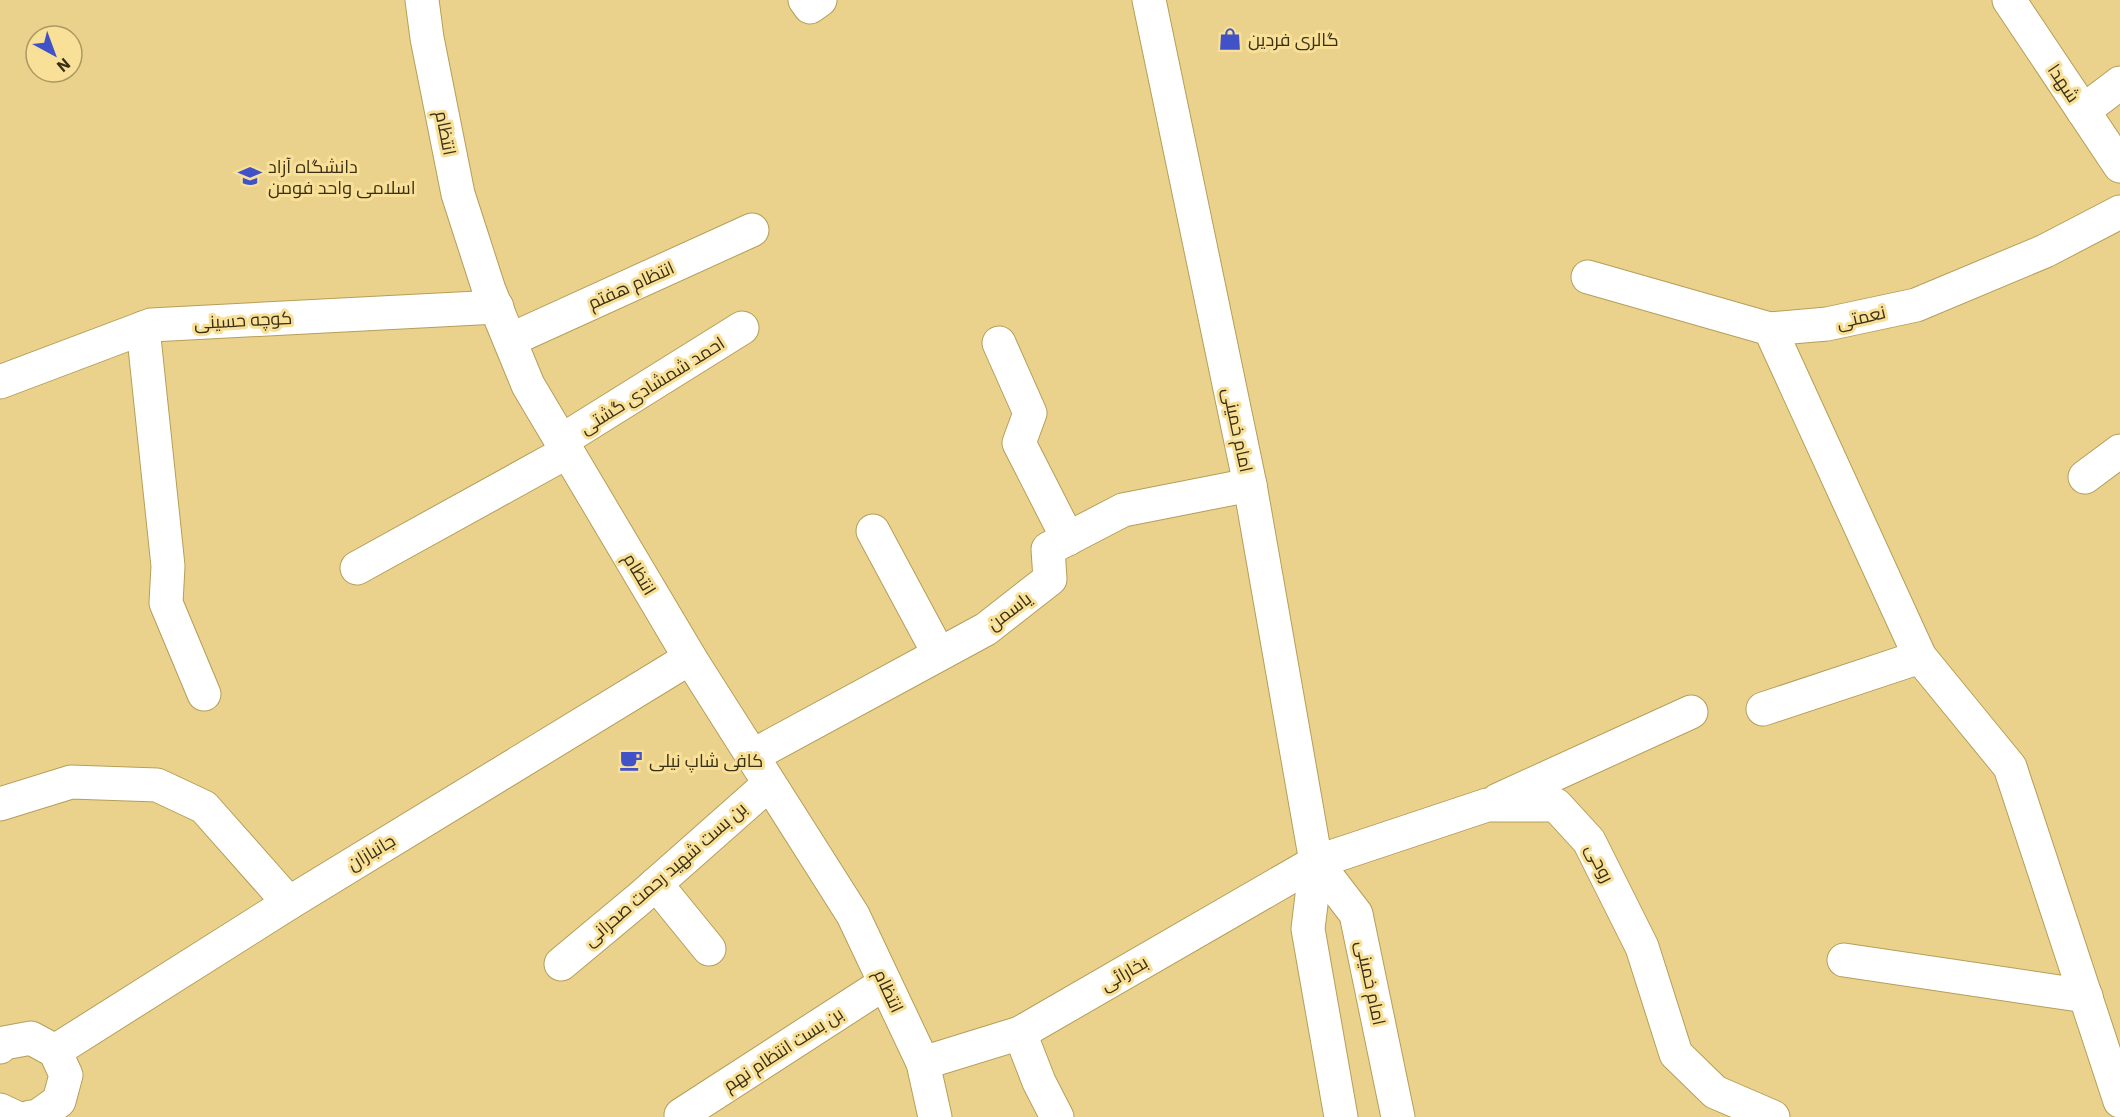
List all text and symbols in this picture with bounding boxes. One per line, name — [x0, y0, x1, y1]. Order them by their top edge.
north arrow — [24, 24, 84, 84]
shop icon: گالری فردین — [1217, 26, 1243, 52]
place label: گالری فردین — [1248, 28, 1339, 51]
text: N — [53, 54, 75, 77]
street label: شهدا — [2043, 59, 2085, 107]
street label: انتظام — [429, 109, 462, 157]
place label: دانشگاه آزاد اسلامی واحد فومن — [268, 155, 416, 199]
school or university icon: دانشگاه آزاد اسلامی واحد فومن — [237, 163, 263, 189]
street label: انتظام هفتم — [584, 256, 678, 315]
street label: نعمتی — [1834, 300, 1888, 334]
street label: کوچه حسینی — [193, 306, 293, 335]
street label: احمد شمشادی گشتی — [575, 331, 729, 439]
street label: امام خمینی — [1217, 386, 1258, 475]
street label: انتظام — [618, 549, 661, 600]
street label: یاسمن — [982, 587, 1036, 635]
cafe icon: کافی شاپ نیلی — [618, 747, 644, 773]
place label: کافی شاپ نیلی — [649, 749, 763, 773]
street label: بن بست شهید رحمت صحرانی — [579, 797, 751, 951]
street label: جانبازان — [343, 829, 399, 875]
street label: روحی — [1581, 840, 1619, 886]
street label: امام خمینی — [1350, 939, 1391, 1028]
street label: بخارائی — [1096, 950, 1152, 996]
street label: انتظام — [868, 966, 909, 1017]
street label: بن بست انتظام نهم — [719, 1002, 848, 1097]

